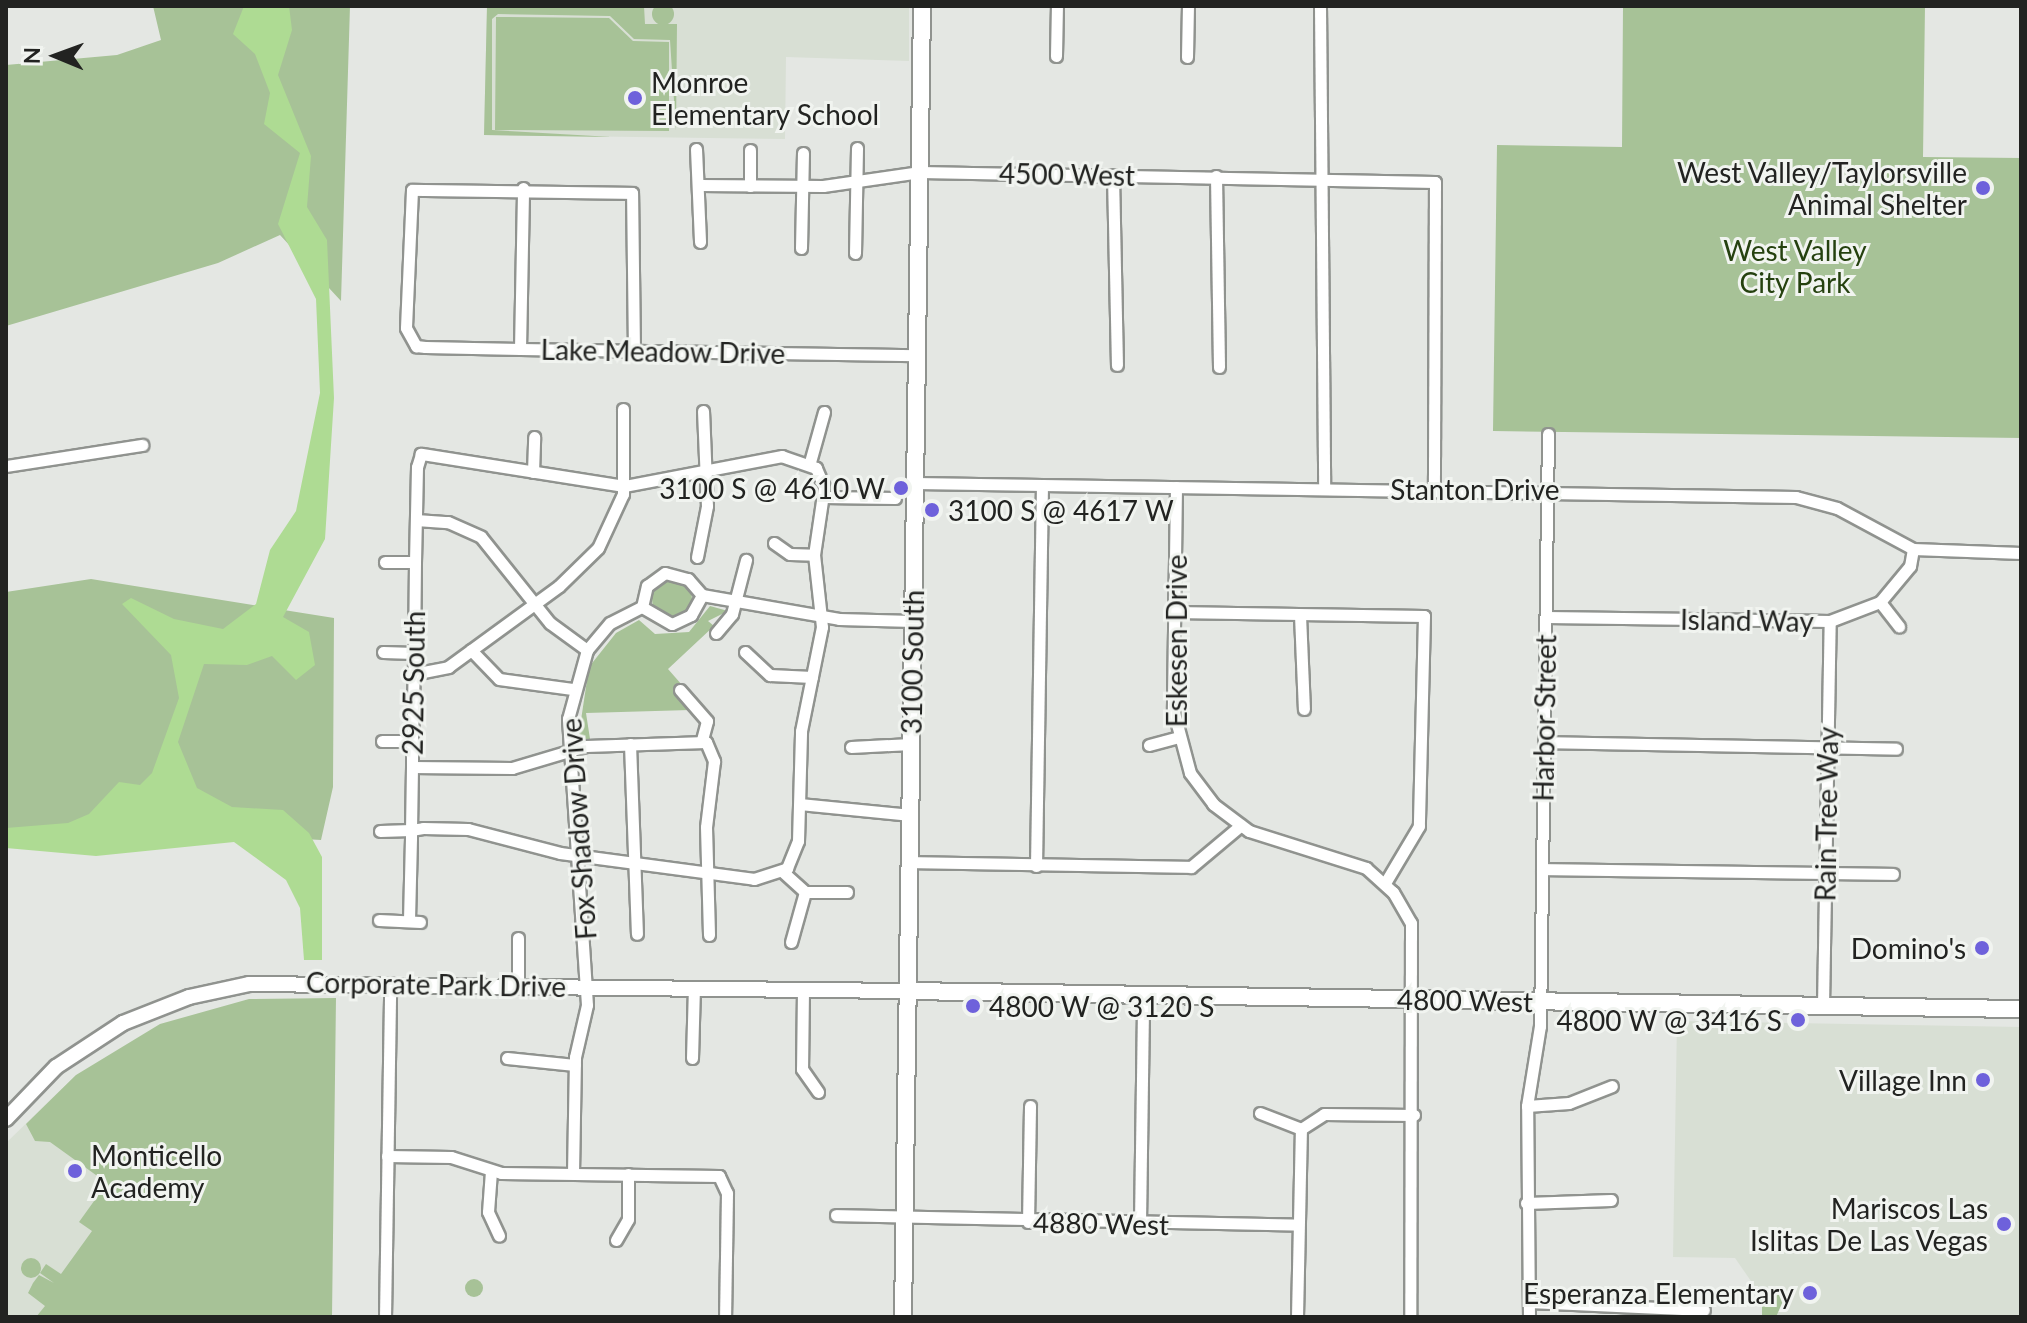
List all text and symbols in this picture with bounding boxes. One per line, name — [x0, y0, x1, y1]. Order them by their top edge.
north arrow — [16, 16, 96, 96]
text: N — [18, 47, 45, 64]
place label: Monroe Elementary School — [651, 65, 880, 131]
marker: Monroe Elementary School — [626, 89, 644, 107]
place label: West Valley/Taylorsville Animal Shelter — [1676, 155, 1967, 221]
street label: 4500 West — [998, 156, 1136, 192]
marker: West Valley/Taylorsville Animal Shelter — [1974, 179, 1992, 197]
park label: West Valley City Park — [1723, 233, 1867, 299]
street label: Lake Meadow Drive — [540, 332, 786, 370]
place label: 3100 S @ 4610 W — [659, 471, 885, 505]
street label: Stanton Drive — [1390, 472, 1560, 506]
marker: 3100 S @ 4610 W — [892, 479, 910, 497]
place label: 3100 S @ 4617 W — [948, 493, 1174, 527]
marker: 3100 S @ 4617 W — [923, 501, 941, 519]
street label: Eskesen Drive — [1159, 555, 1193, 727]
street label: 3100 South — [894, 590, 930, 734]
street label: Island Way — [1680, 602, 1814, 638]
street label: 2925 South — [395, 611, 431, 755]
street label: Harbor Street — [1526, 634, 1562, 802]
street label: Fox Shadow Drive — [553, 717, 603, 941]
street label: Rain Tree Way — [1808, 726, 1844, 902]
place label: Domino's — [1851, 931, 1966, 965]
marker: Domino's — [1973, 939, 1991, 957]
street label: Corporate Park Drive — [306, 965, 566, 1003]
street label: 4800 West — [1396, 982, 1534, 1018]
place label: 4800 W @ 3120 S — [989, 989, 1215, 1023]
marker: 4800 W @ 3120 S — [964, 997, 982, 1015]
place label: 4800 W @ 3416 S — [1556, 1003, 1782, 1037]
marker: 4800 W @ 3416 S — [1789, 1011, 1807, 1029]
place label: Village Inn — [1839, 1063, 1967, 1097]
marker: Village Inn — [1974, 1071, 1992, 1089]
place label: Monticello Academy — [91, 1138, 222, 1204]
marker: Monticello Academy — [66, 1162, 84, 1180]
place label: Mariscos Las Islitas De Las Vegas — [1749, 1191, 1988, 1257]
street label: 4880 West — [1032, 1205, 1170, 1241]
marker: Mariscos Las Islitas De Las Vegas — [1995, 1215, 2013, 1233]
place label: Esperanza Elementary — [1523, 1276, 1794, 1310]
marker: Esperanza Elementary — [1801, 1284, 1819, 1302]

